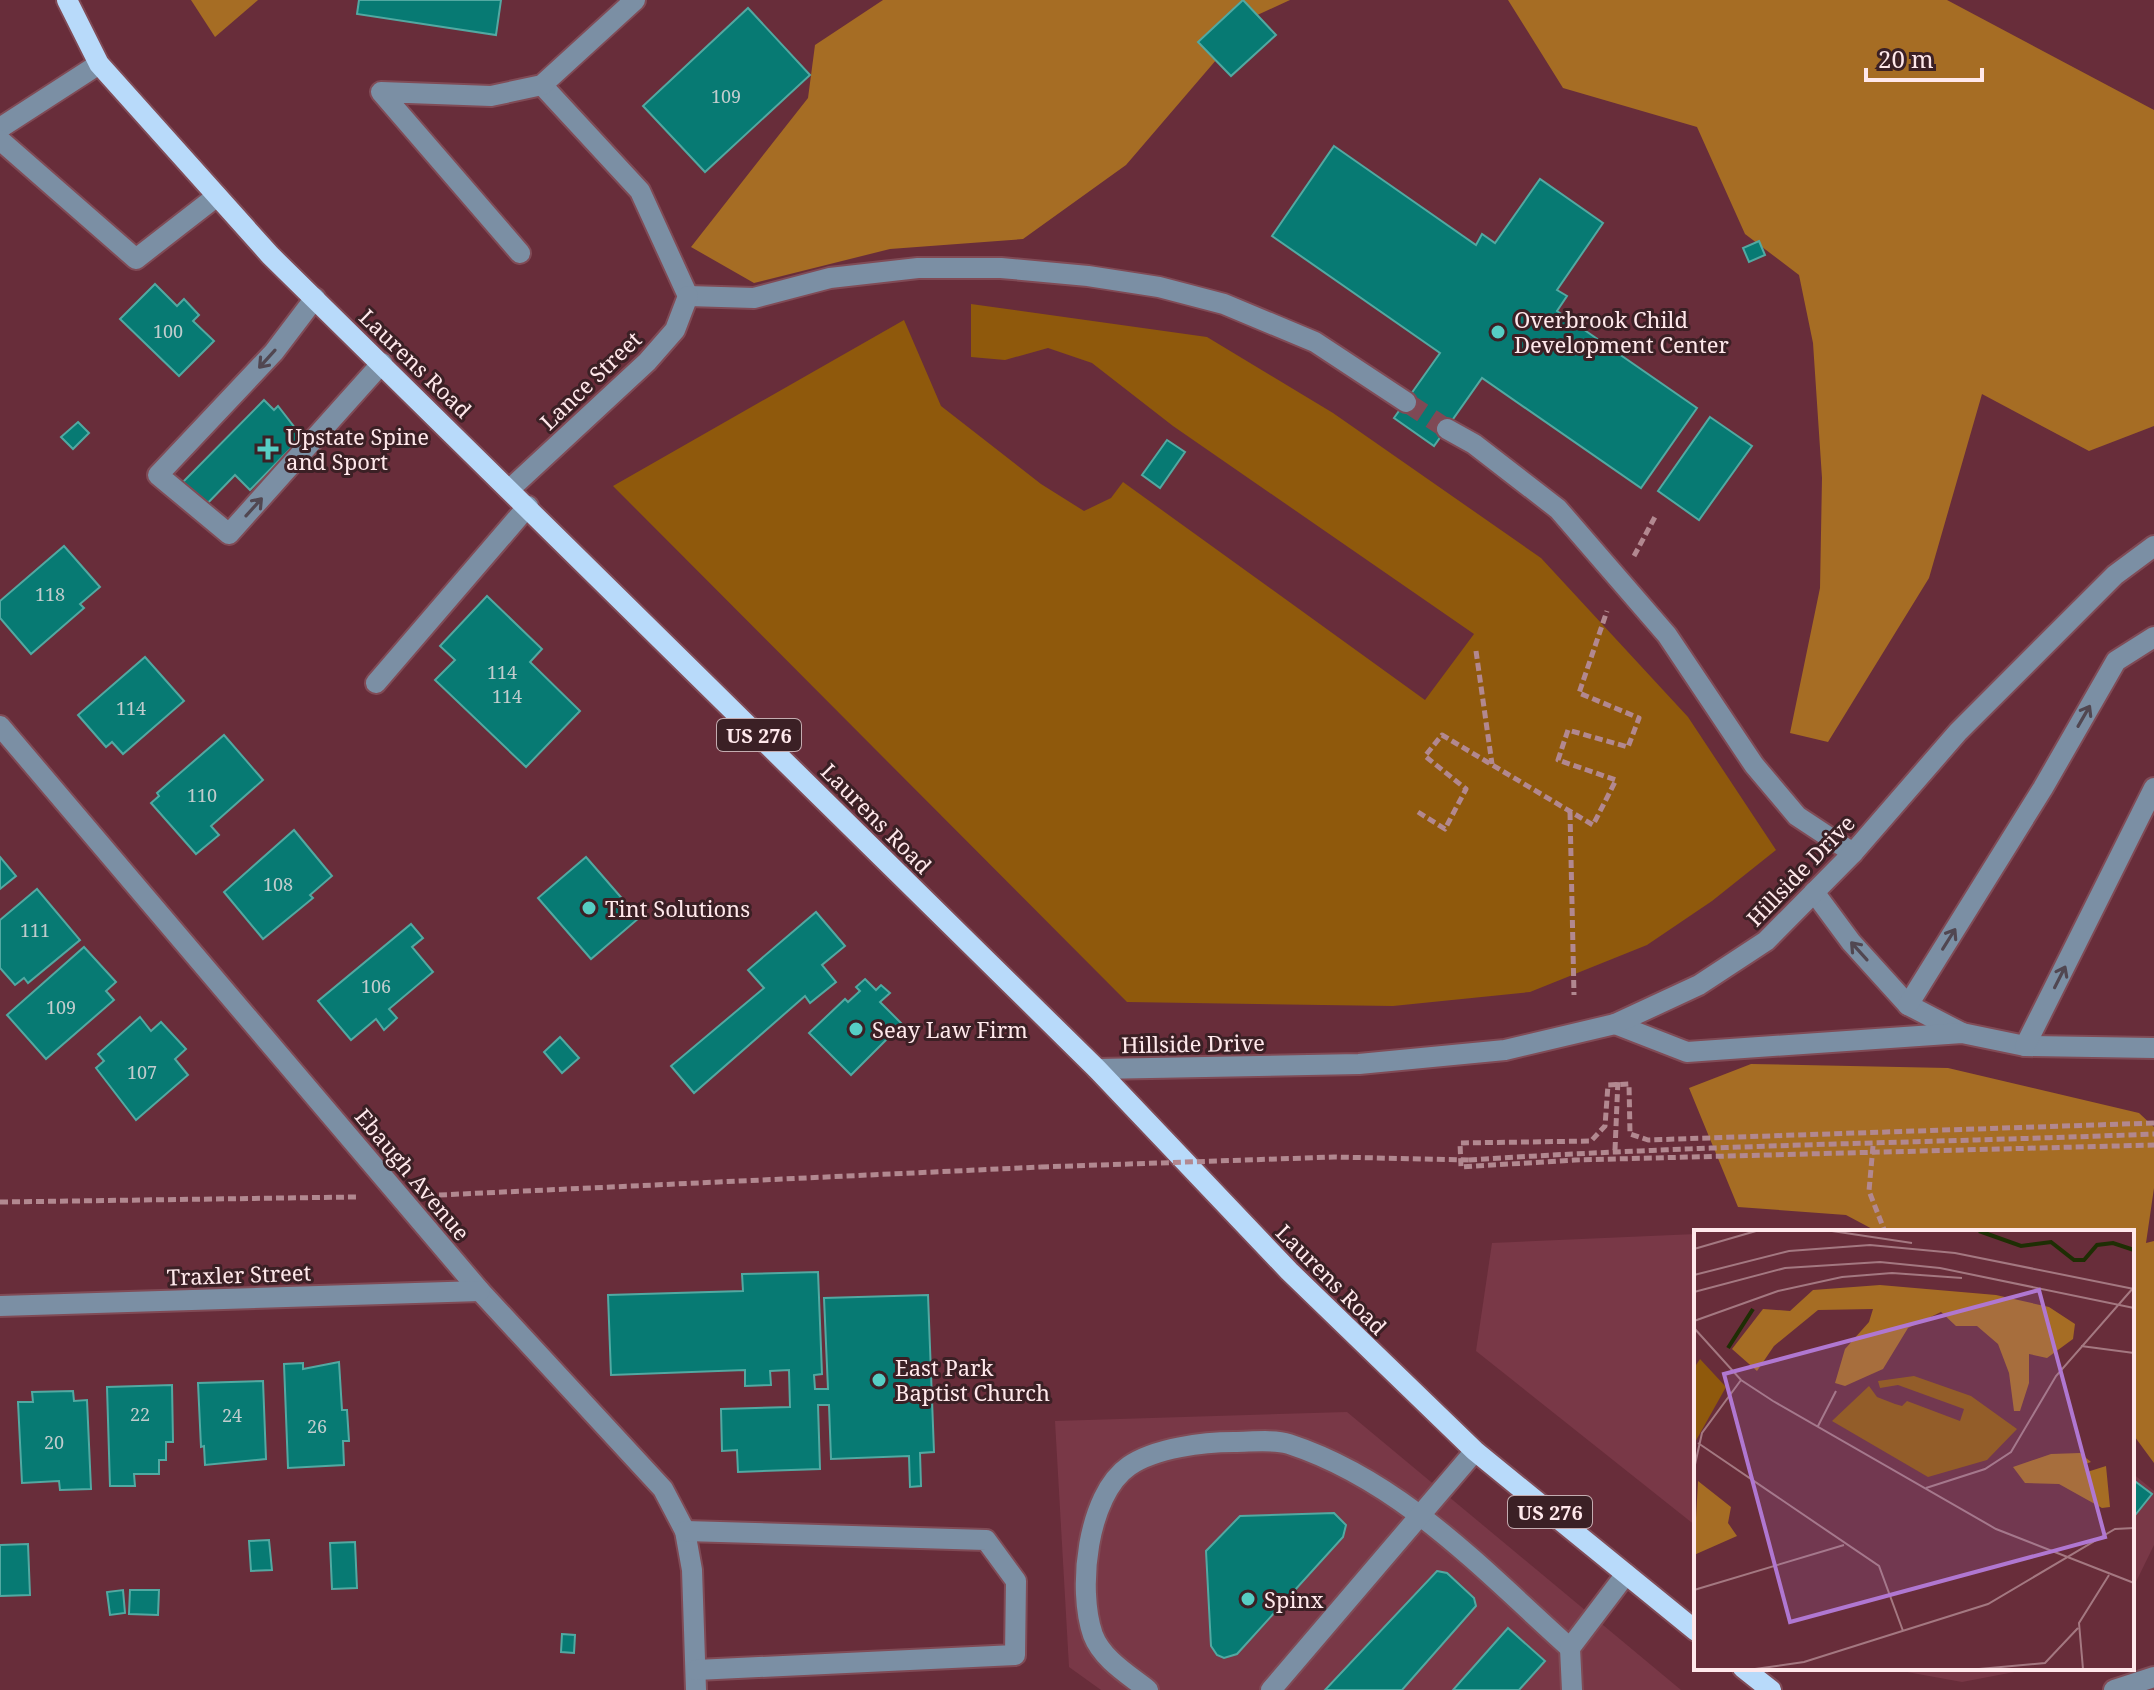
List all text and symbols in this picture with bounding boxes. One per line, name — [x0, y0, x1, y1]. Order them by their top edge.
scale bar — [1866, 32, 1982, 82]
text: 20 m — [1878, 42, 1934, 75]
house number: 109 — [711, 84, 741, 108]
street label: Laurens Road — [353, 302, 479, 425]
place label: Overbrook Child Development Center — [1514, 304, 1729, 359]
house number: 100 — [153, 319, 183, 343]
marker: Overbrook Child Development Center — [1489, 323, 1507, 341]
street label: Lance Street — [533, 324, 647, 436]
one-way arrow — [257, 349, 276, 369]
place label: Upstate Spine and Sport — [286, 421, 429, 476]
marker: Upstate Spine and Sport — [257, 438, 279, 460]
one-way arrow — [244, 497, 262, 517]
house number: 118 — [35, 582, 65, 606]
house number: 114 — [487, 660, 517, 684]
house number: 114 — [492, 684, 522, 708]
house number: 114 — [116, 696, 146, 720]
one-way arrow — [2076, 705, 2092, 728]
road number: US 276 — [717, 719, 801, 751]
street label: Laurens Road — [815, 756, 939, 880]
house number: 110 — [187, 783, 217, 807]
street label: Hillside Drive — [1739, 808, 1861, 932]
house number: 108 — [263, 872, 293, 896]
place label: Tint Solutions — [605, 893, 750, 923]
marker: Tint Solutions — [580, 899, 598, 917]
house number: 111 — [20, 918, 50, 942]
one-way arrow — [1942, 928, 1958, 951]
one-way arrow — [1851, 941, 1869, 961]
one-way arrow — [2053, 965, 2068, 989]
house number: 106 — [361, 974, 391, 998]
house number: 109 — [46, 995, 76, 1019]
place label: Seay Law Firm — [872, 1014, 1028, 1044]
marker: Seay Law Firm — [847, 1020, 865, 1038]
street label: Hillside Drive — [1121, 1027, 1265, 1059]
house number: 107 — [127, 1060, 157, 1084]
street label: Ebaugh Avenue — [349, 1102, 477, 1246]
street label: Laurens Road — [1270, 1217, 1394, 1341]
inset map — [1694, 1230, 2134, 1670]
street label: Traxler Street — [166, 1256, 312, 1292]
place label: East Park Baptist Church — [895, 1352, 1050, 1407]
marker: East Park Baptist Church — [870, 1371, 888, 1389]
house number: 22 — [130, 1402, 150, 1426]
house number: 24 — [222, 1403, 242, 1427]
house number: 26 — [307, 1414, 327, 1438]
house number: 20 — [44, 1430, 64, 1454]
road number: US 276 — [1508, 1496, 1592, 1528]
place label: Spinx — [1264, 1584, 1324, 1614]
marker: Spinx — [1239, 1590, 1257, 1608]

